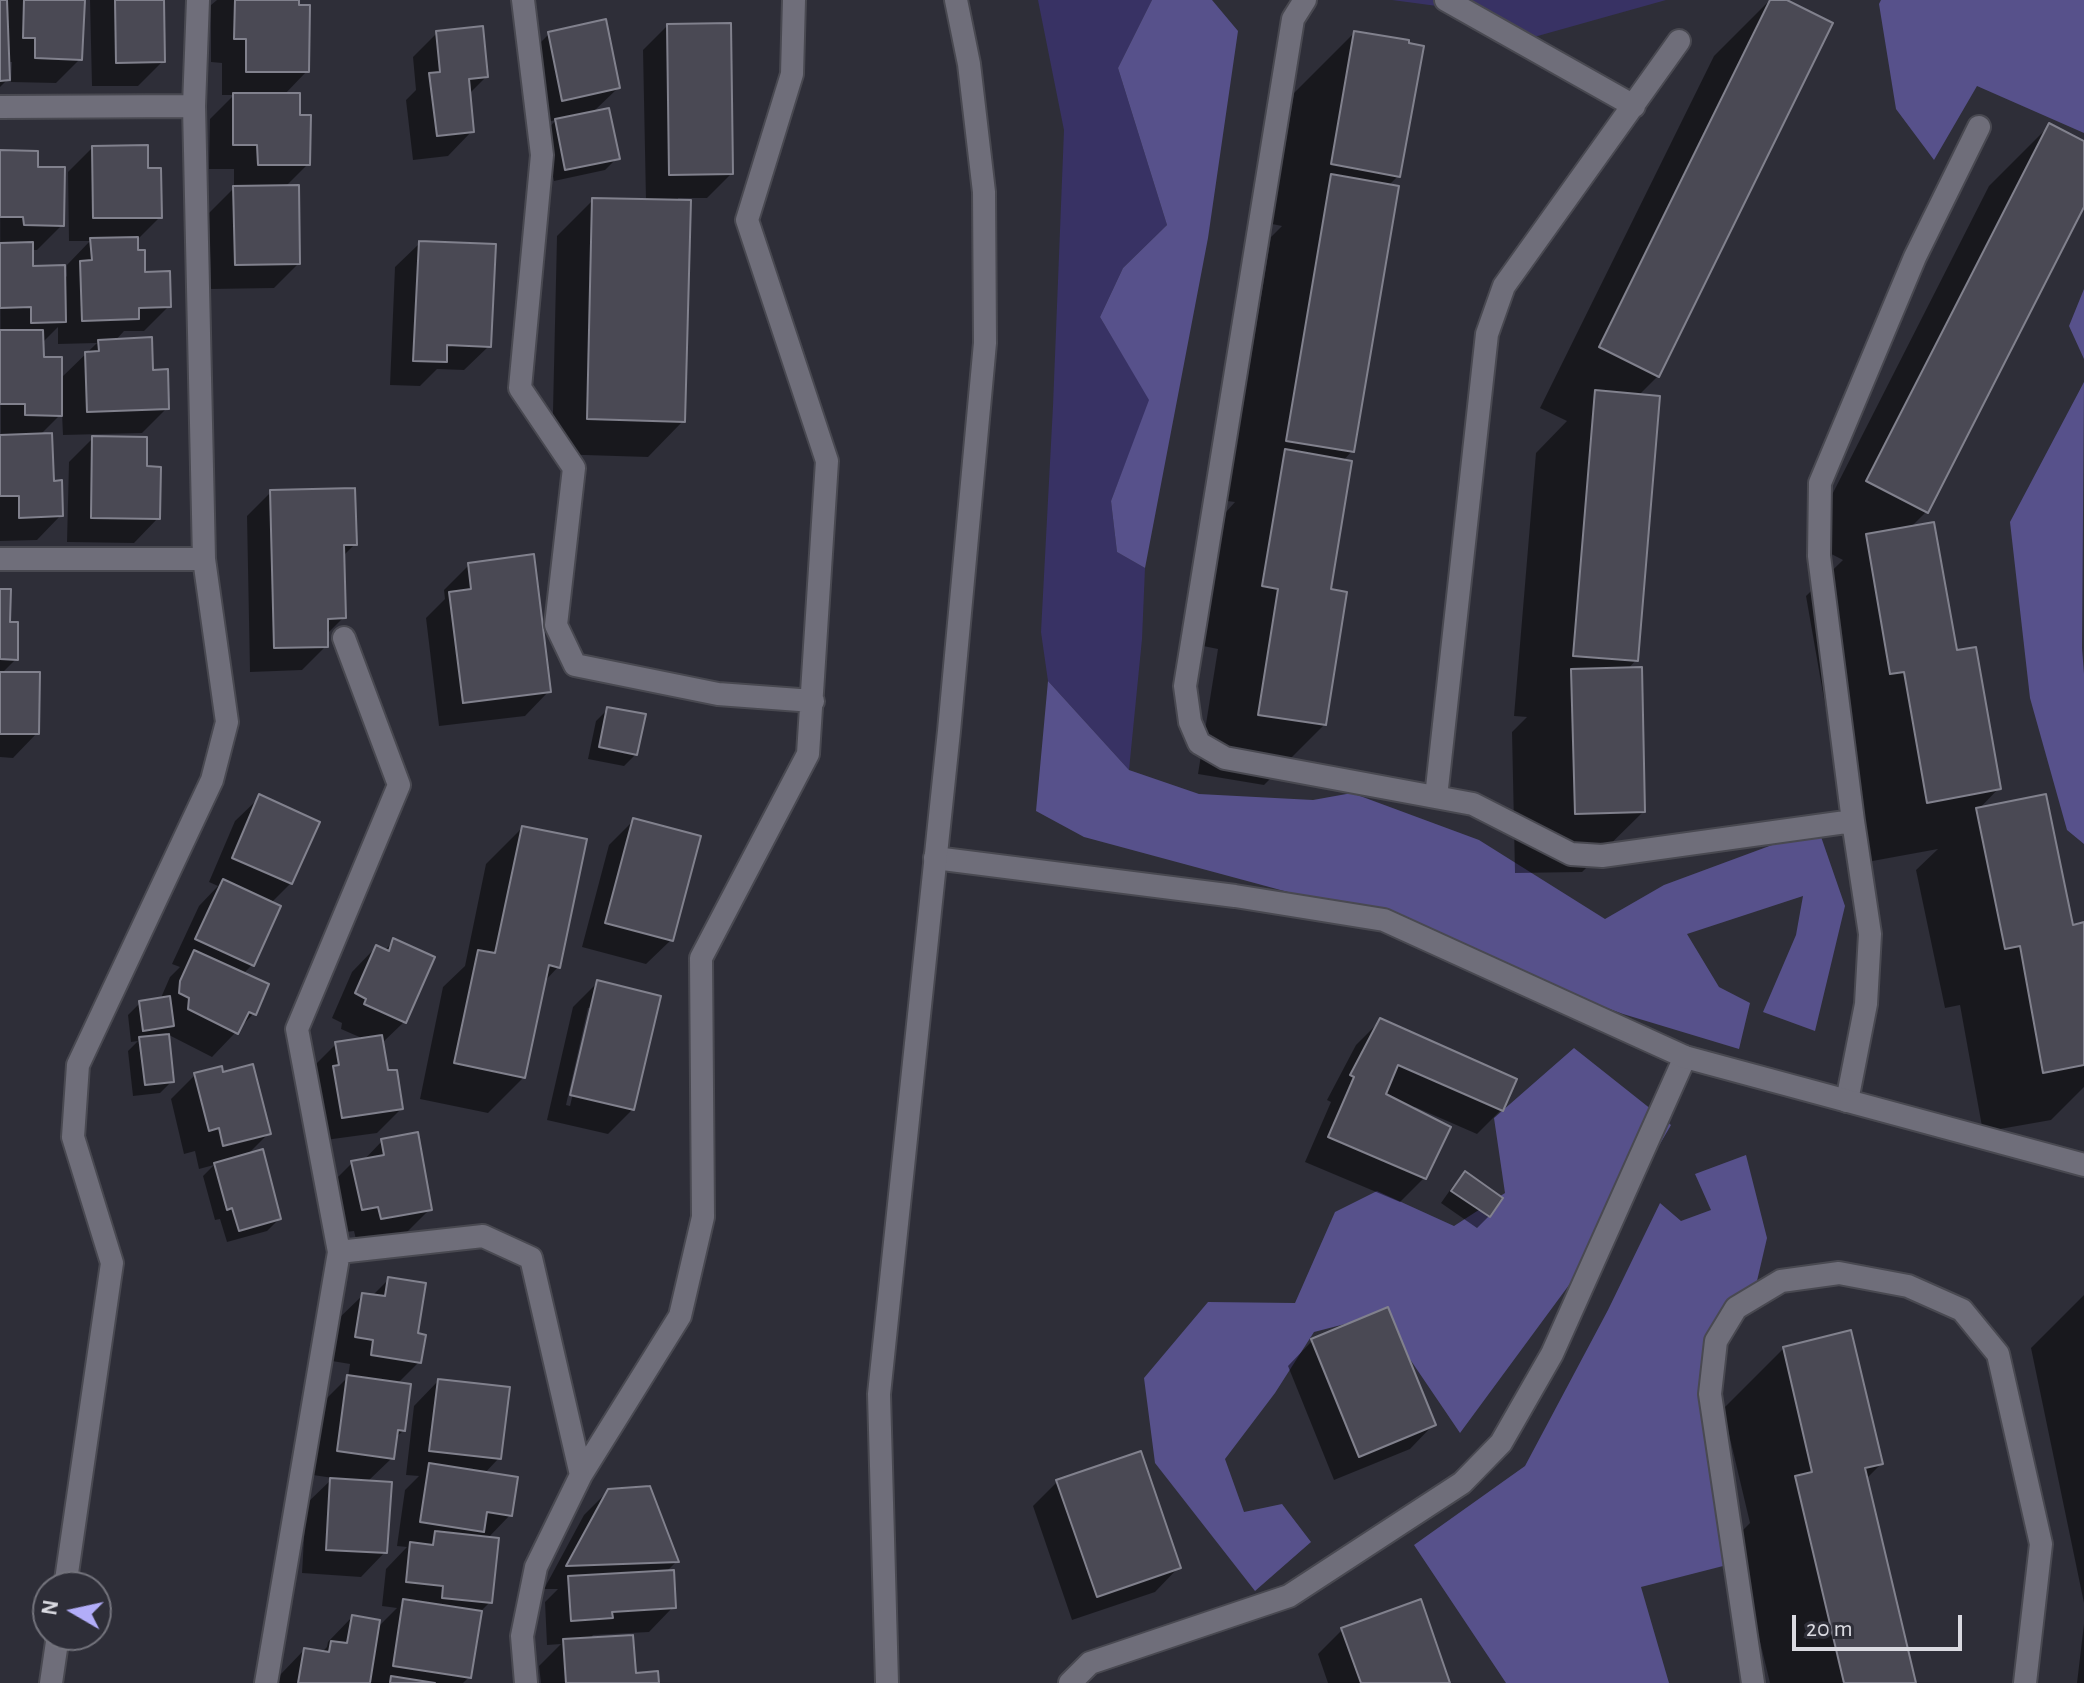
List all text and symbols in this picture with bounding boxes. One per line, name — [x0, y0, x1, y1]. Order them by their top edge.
north arrow — [32, 1571, 112, 1651]
text: N — [38, 1598, 62, 1617]
scale bar — [1796, 1599, 1966, 1649]
text: 20 m — [1806, 1617, 1853, 1641]

